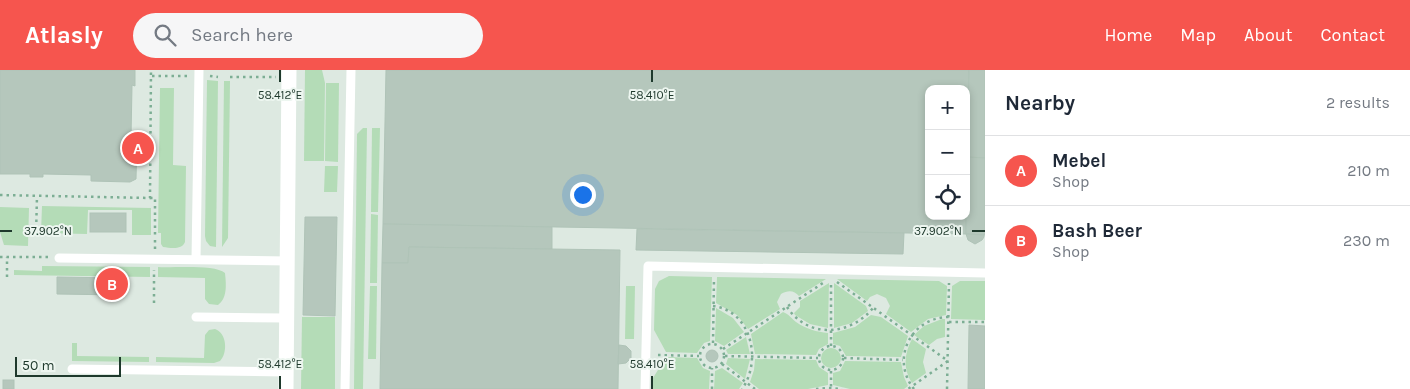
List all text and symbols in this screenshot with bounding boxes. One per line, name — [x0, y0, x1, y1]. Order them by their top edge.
search box — [133, 13, 483, 58]
text: Atlasly — [25, 21, 103, 49]
icon: search — [151, 21, 179, 49]
text: Search here — [191, 24, 293, 46]
text: Home — [1104, 24, 1152, 46]
text: Map — [1180, 24, 1216, 46]
text: About — [1244, 24, 1293, 46]
text: Contact — [1321, 24, 1385, 46]
map controls — [925, 85, 970, 220]
button: + — [925, 85, 970, 130]
text: 58.412°E — [258, 88, 302, 102]
text: 58.410°E — [630, 88, 674, 102]
text: Nearby — [1005, 91, 1075, 115]
text: 2 results — [1326, 93, 1390, 112]
pin: A — [122, 129, 154, 167]
button: − — [925, 130, 970, 175]
text: Mebel — [1052, 150, 1106, 172]
text: A — [1016, 161, 1026, 180]
text: 210 m — [1347, 161, 1390, 180]
text: Shop — [1052, 172, 1089, 191]
button: locate — [925, 175, 970, 220]
your location — [570, 182, 596, 208]
text: Bash Beer — [1052, 220, 1142, 242]
text: 37.902°N — [24, 224, 72, 238]
text: 37.902°N — [914, 224, 962, 238]
text: B — [1016, 231, 1026, 250]
text: 230 m — [1343, 231, 1390, 250]
text: Shop — [1052, 242, 1089, 261]
pin: B — [96, 265, 128, 303]
scale bar — [15, 354, 121, 377]
text: 50 m — [22, 357, 55, 374]
text: 58.412°E — [258, 357, 302, 371]
text: 58.410°E — [630, 357, 674, 371]

